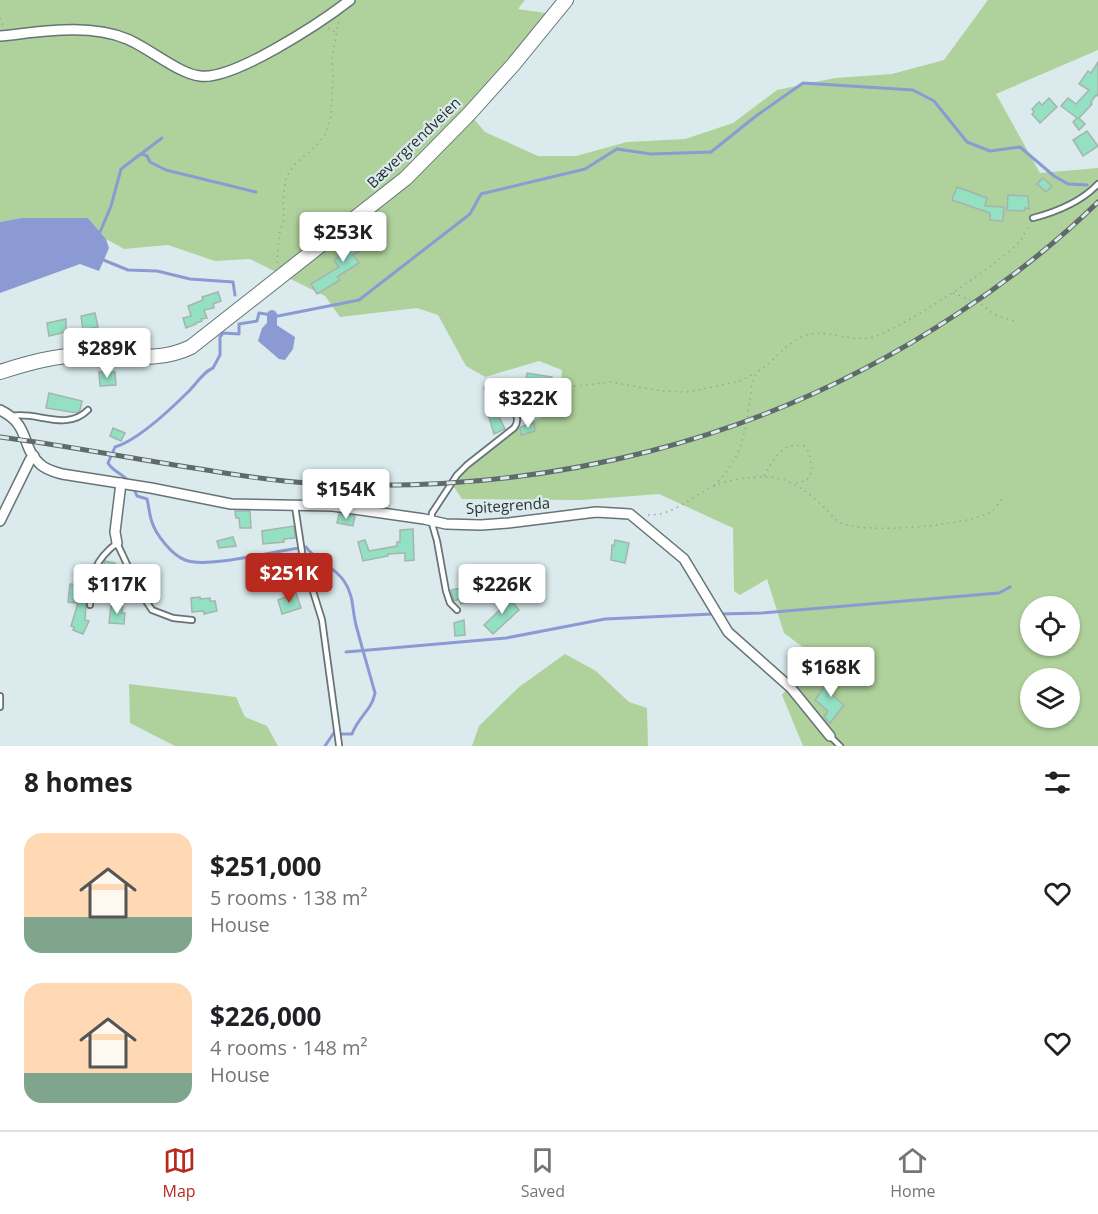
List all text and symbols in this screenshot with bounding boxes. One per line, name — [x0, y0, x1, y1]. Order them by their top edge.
street label: Bævergrendveien — [362, 92, 465, 192]
pin: $253K — [301, 212, 385, 263]
text: $253K — [313, 218, 373, 245]
pin: $289K — [65, 328, 149, 379]
text: $289K — [77, 334, 137, 361]
pin: $322K — [486, 378, 570, 429]
text: $322K — [498, 384, 558, 411]
pin: $154K — [304, 469, 388, 520]
text: $154K — [316, 475, 376, 502]
street label: Spitegrenda — [465, 492, 551, 518]
pin: $251K — [247, 553, 331, 604]
text: $251K — [259, 559, 319, 586]
pin: $117K — [75, 564, 159, 615]
pin: $226K — [460, 564, 544, 615]
text: $117K — [87, 570, 147, 597]
text: $226K — [472, 570, 532, 597]
map controls — [1020, 596, 1080, 728]
button: locate — [1020, 596, 1080, 656]
pin: $168K — [789, 647, 873, 698]
text: $168K — [801, 653, 861, 680]
button: layers — [1020, 668, 1080, 728]
text: 8 homes — [24, 764, 133, 800]
icon: filters — [1041, 766, 1074, 799]
text: $251,000 — [210, 848, 321, 884]
icon: home — [72, 857, 144, 929]
icon: heart — [1041, 877, 1074, 910]
text: 5 rooms · 138 m² — [210, 884, 368, 911]
text: House — [210, 911, 270, 938]
text: $226,000 — [210, 998, 321, 1034]
icon: home — [72, 1007, 144, 1079]
icon: heart — [1041, 1027, 1074, 1060]
text: 4 rooms · 148 m² — [210, 1034, 368, 1061]
text: House — [210, 1061, 270, 1088]
tab: Map — [163, 1144, 196, 1202]
tab: Saved — [521, 1144, 565, 1202]
tab: Home — [890, 1144, 935, 1202]

